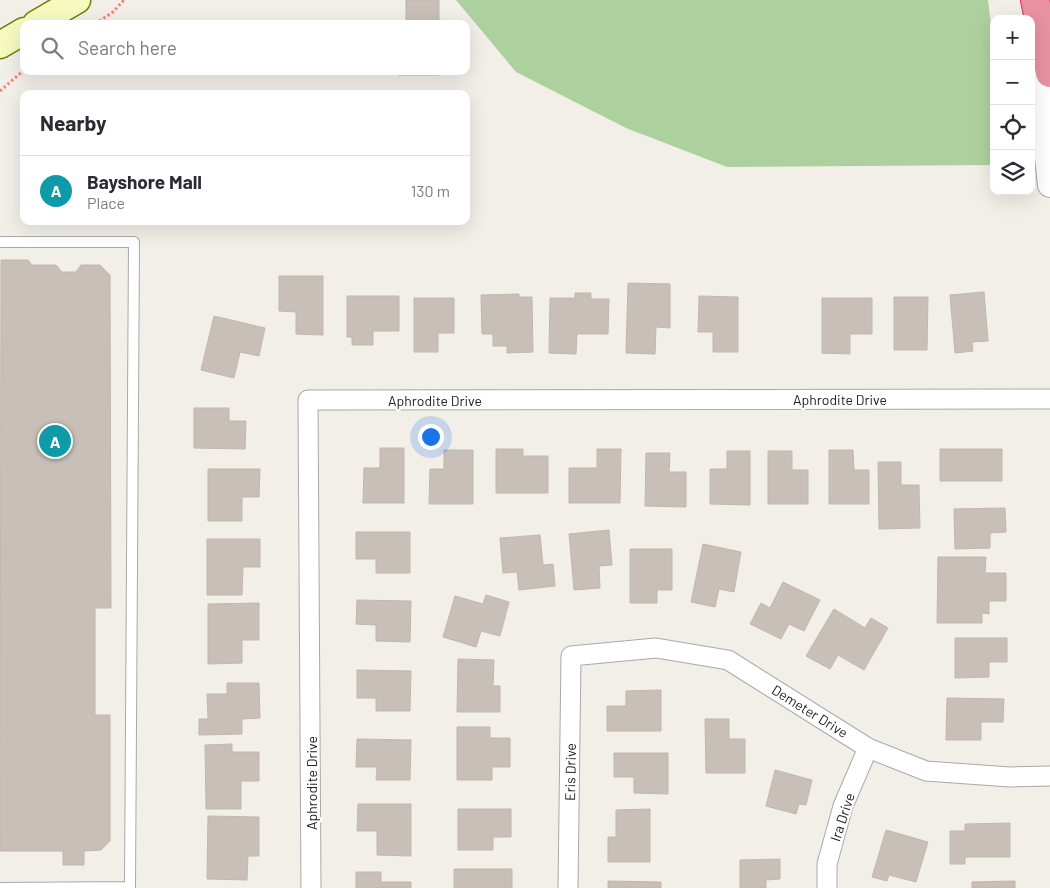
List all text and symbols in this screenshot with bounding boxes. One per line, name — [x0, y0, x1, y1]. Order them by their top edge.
map controls — [990, 15, 1035, 195]
button: + — [990, 15, 1035, 60]
search box — [20, 20, 470, 75]
icon: search — [38, 34, 66, 62]
text: Search here — [78, 36, 177, 59]
button: − — [990, 60, 1035, 105]
button: locate — [990, 105, 1035, 150]
text: Nearby — [40, 110, 106, 135]
button: layers — [990, 150, 1035, 195]
text: Bayshore Mall — [87, 170, 202, 193]
text: A — [51, 181, 61, 200]
text: 130 m — [411, 181, 450, 200]
text: Place — [87, 193, 125, 212]
street label: Aphrodite Drive — [793, 391, 887, 408]
street label: Aphrodite Drive — [388, 392, 482, 409]
pin: A — [39, 422, 71, 460]
your location — [418, 424, 444, 450]
street label: Demeter Drive — [769, 681, 851, 741]
street label: Aphrodite Drive — [303, 736, 320, 830]
street label: Eris Drive — [561, 743, 579, 801]
street label: Ira Drive — [826, 791, 858, 843]

